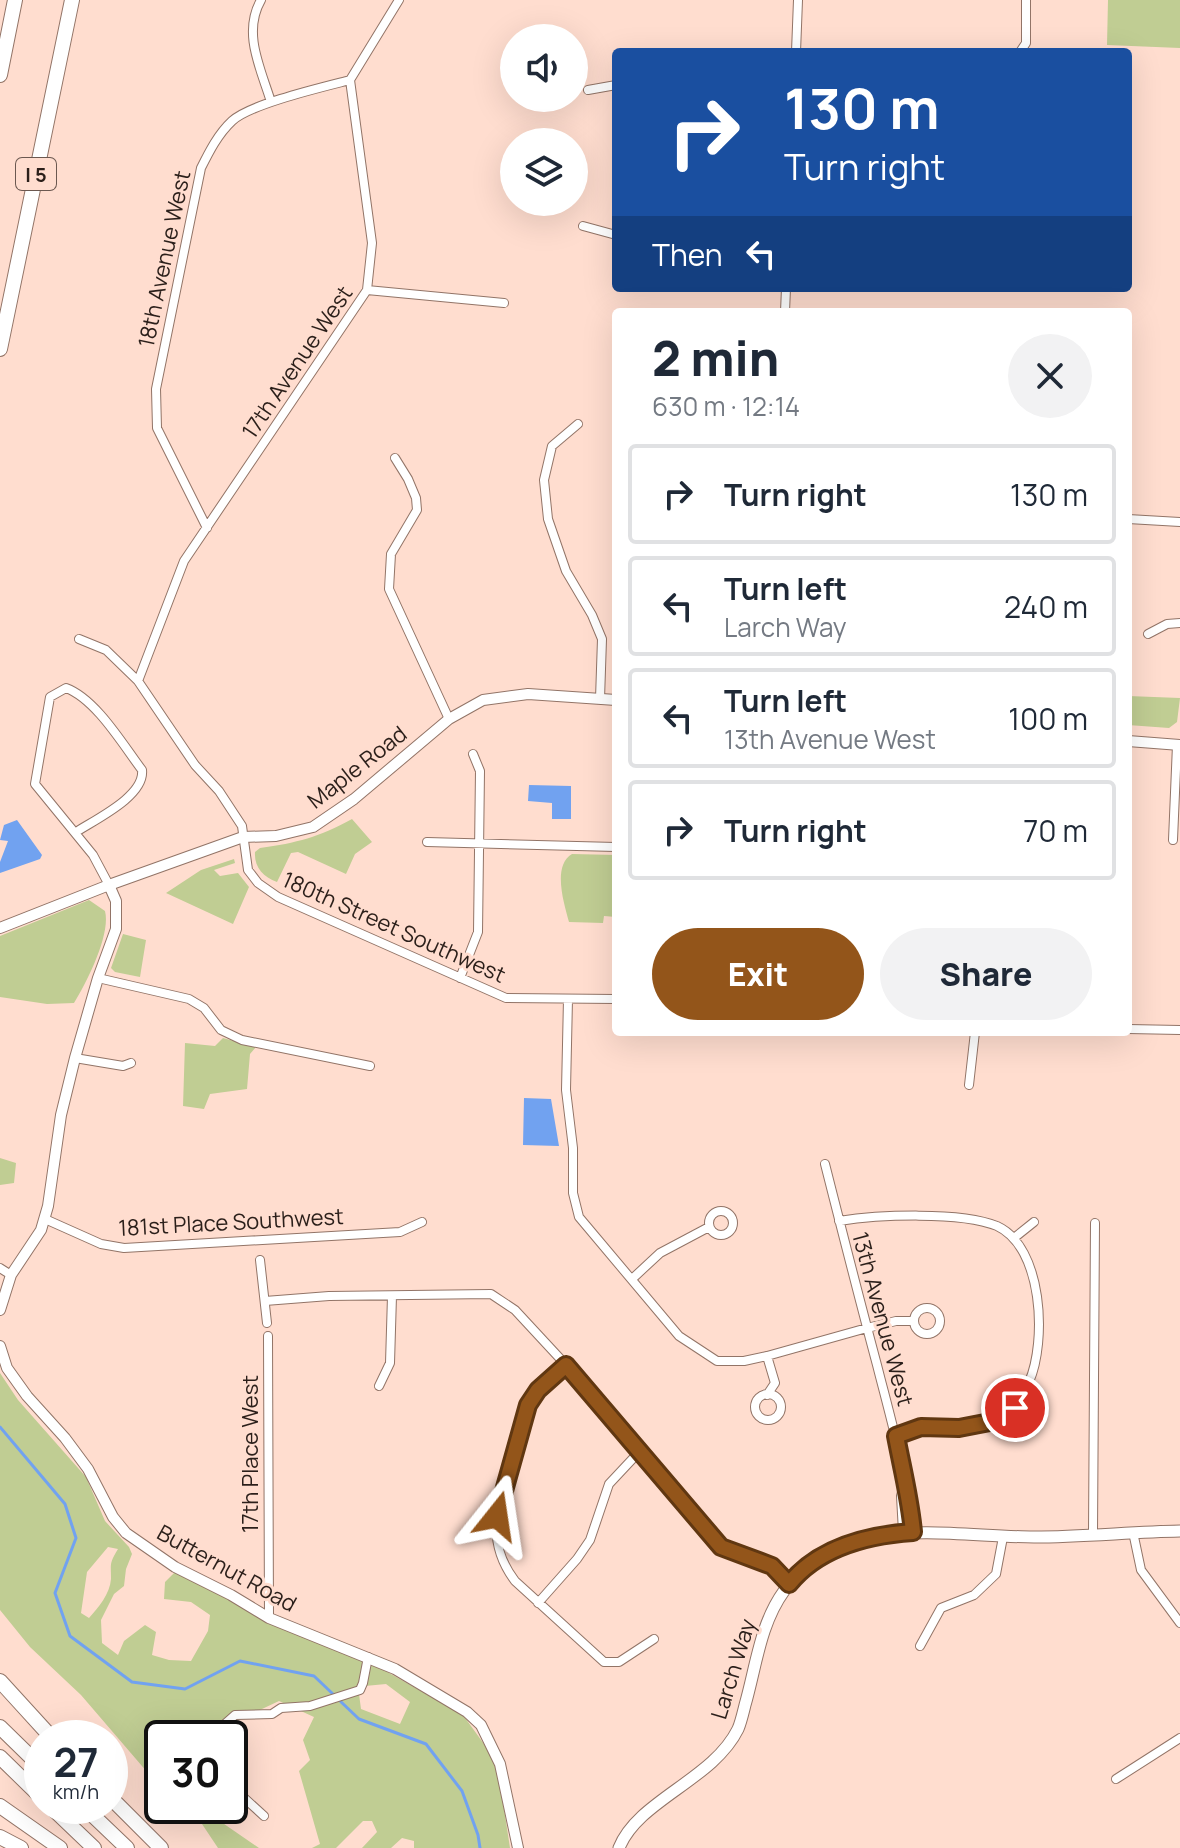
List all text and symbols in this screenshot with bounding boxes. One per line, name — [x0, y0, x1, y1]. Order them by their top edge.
map controls — [500, 24, 588, 216]
button: sound — [500, 24, 588, 112]
text: 130 m — [784, 69, 940, 146]
icon: right — [652, 80, 756, 184]
button: layers — [500, 128, 588, 216]
text: Turn right — [784, 142, 945, 191]
road number: I 5 — [16, 158, 56, 190]
street label: 18th Avenue West — [131, 168, 197, 350]
icon: left — [739, 232, 783, 276]
text: Then — [652, 234, 723, 275]
street label: 17th Avenue West — [235, 280, 359, 444]
text: 2 min — [652, 325, 779, 390]
button: close — [1008, 334, 1092, 418]
text: 630 m · 12:14 — [652, 388, 800, 424]
icon: right — [656, 472, 700, 516]
text: Turn right — [724, 474, 867, 515]
text: 130 m — [1010, 474, 1088, 515]
text: Turn left — [724, 568, 847, 609]
icon: left — [656, 584, 700, 628]
text: 240 m — [1004, 586, 1088, 627]
text: Larch Way — [724, 609, 846, 645]
text: Turn left — [724, 680, 847, 721]
icon: left — [656, 696, 700, 740]
text: 100 m — [1008, 698, 1088, 739]
street label: Maple Road — [301, 719, 413, 815]
text: 13th Avenue West — [724, 721, 936, 757]
icon: right — [656, 808, 700, 852]
text: Turn right — [724, 810, 867, 851]
text: 70 m — [1023, 810, 1088, 851]
street label: 180th Street Southwest — [278, 864, 510, 990]
button: Exit — [652, 928, 864, 1020]
button: Share — [880, 928, 1092, 1020]
street label: 181st Place Southwest — [118, 1201, 345, 1243]
street label: 13th Avenue West — [845, 1229, 921, 1410]
pin — [981, 1374, 1049, 1442]
street label: 17th Place West — [235, 1375, 265, 1533]
icon: arrive — [993, 1386, 1037, 1430]
position arrow — [455, 1474, 539, 1558]
street label: Butternut Road — [152, 1517, 302, 1619]
street label: Larch Way — [704, 1615, 763, 1723]
speed limit sign: 30 — [144, 1720, 248, 1824]
text: 27 — [53, 1734, 99, 1789]
text: km/h — [53, 1778, 99, 1805]

